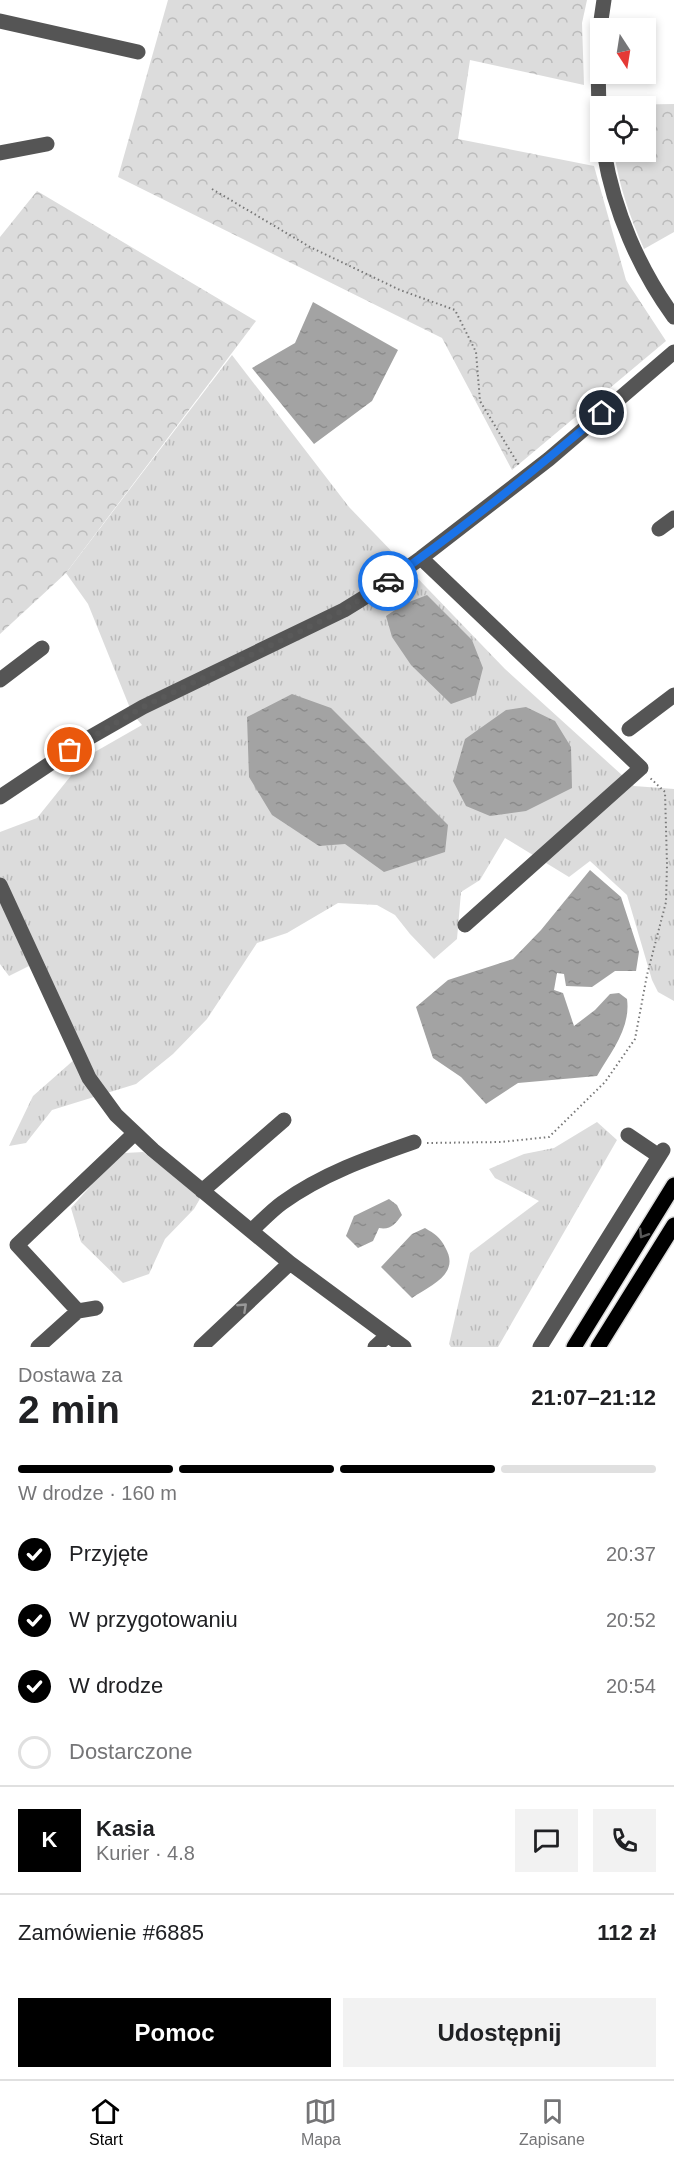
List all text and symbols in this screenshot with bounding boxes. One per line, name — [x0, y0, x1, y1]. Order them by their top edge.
north arrow — [590, 18, 656, 84]
map controls — [590, 18, 656, 162]
button: locate — [590, 96, 656, 162]
pin — [576, 387, 627, 438]
icon: home — [585, 396, 618, 429]
courier — [358, 551, 418, 611]
icon: car — [372, 565, 405, 598]
pin — [44, 724, 95, 775]
icon: bag — [53, 733, 86, 766]
one-way arrow — [640, 1228, 651, 1239]
one-way arrow — [237, 1303, 247, 1314]
text: Dostawa za — [18, 1364, 123, 1386]
text: 21:07–21:12 — [531, 1385, 656, 1410]
text: 2 min — [18, 1388, 120, 1431]
text: W drodze · 160 m — [18, 1482, 177, 1504]
icon: check — [18, 1538, 51, 1571]
text: Przyjęte — [69, 1541, 148, 1566]
text: 20:37 — [606, 1543, 656, 1565]
icon: check — [18, 1604, 51, 1637]
text: W przygotowaniu — [69, 1607, 238, 1632]
text: 20:52 — [606, 1609, 656, 1631]
icon: check — [18, 1670, 51, 1703]
text: W drodze — [69, 1673, 163, 1698]
text: 20:54 — [606, 1675, 656, 1697]
text: Dostarczone — [69, 1739, 193, 1764]
button: chat — [515, 1809, 578, 1872]
button: phone — [593, 1809, 656, 1872]
text: Kasia — [96, 1816, 155, 1841]
text: K — [42, 1827, 57, 1852]
text: Kurier · 4.8 — [96, 1842, 195, 1864]
text: Zamówienie #6885 — [18, 1920, 204, 1945]
text: 112 zł — [597, 1920, 656, 1945]
button: Pomoc — [18, 1998, 331, 2067]
button: Udostępnij — [343, 1998, 656, 2067]
tab: Start — [89, 2095, 123, 2149]
tab: Mapa — [301, 2095, 341, 2149]
tab: Zapisane — [519, 2095, 585, 2149]

